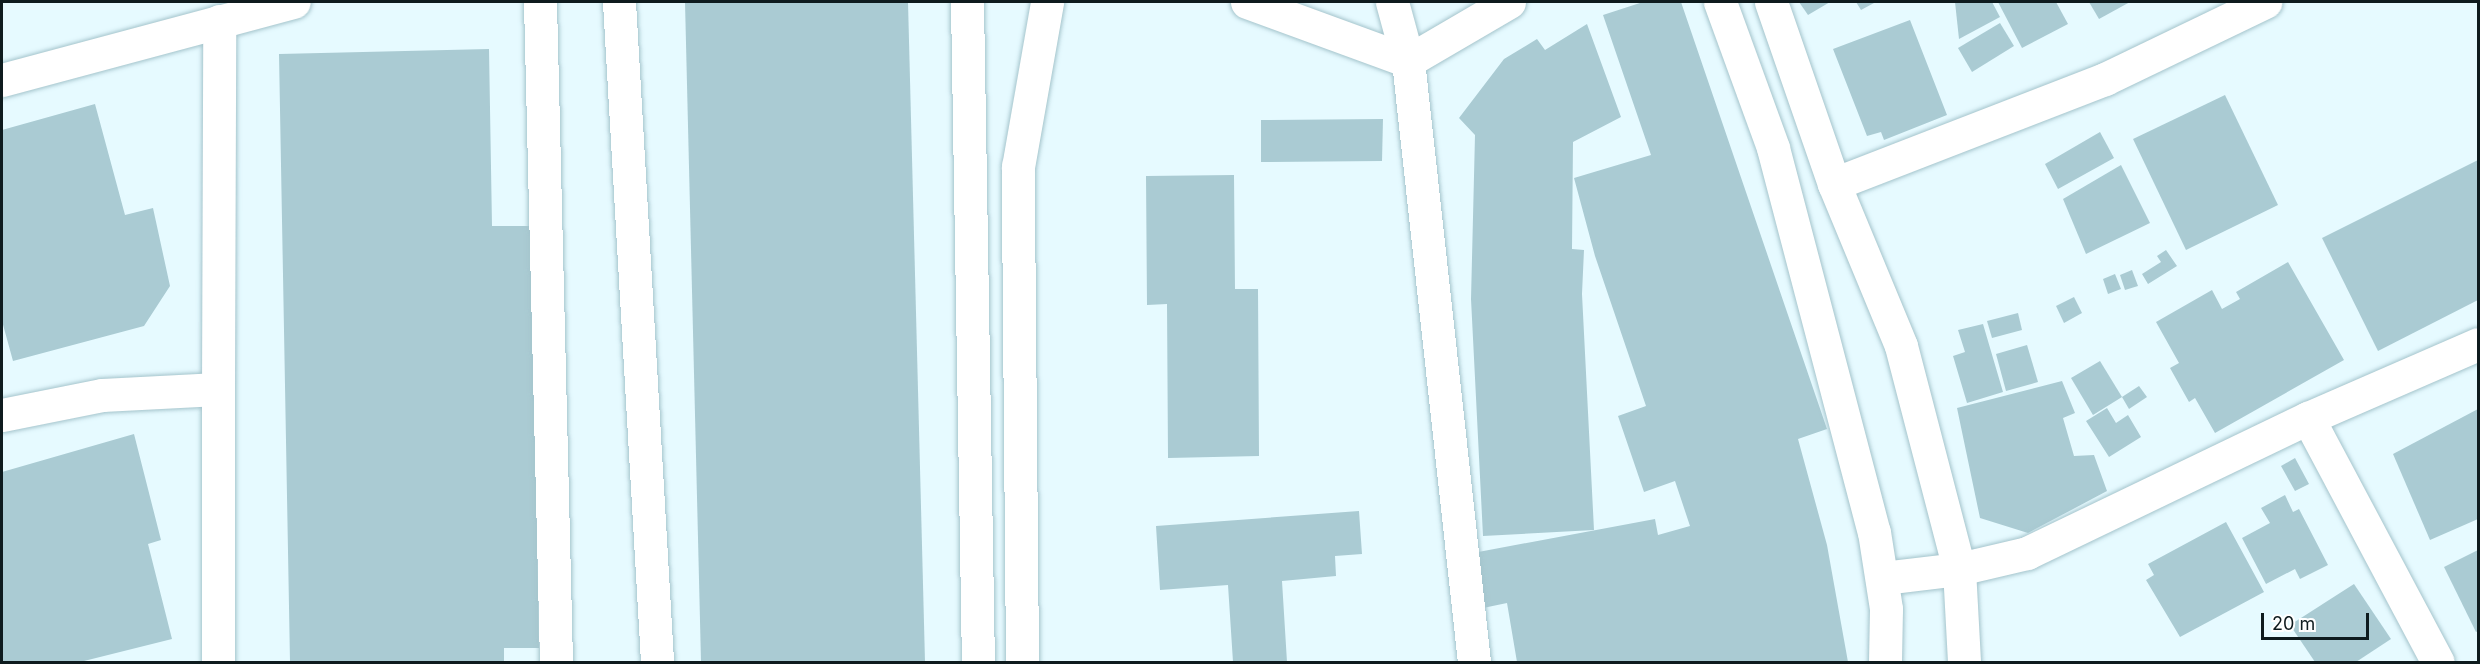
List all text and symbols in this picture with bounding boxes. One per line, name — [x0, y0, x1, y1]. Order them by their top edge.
scale bar — [2264, 601, 2372, 639]
text: 20 m — [2272, 613, 2315, 634]

